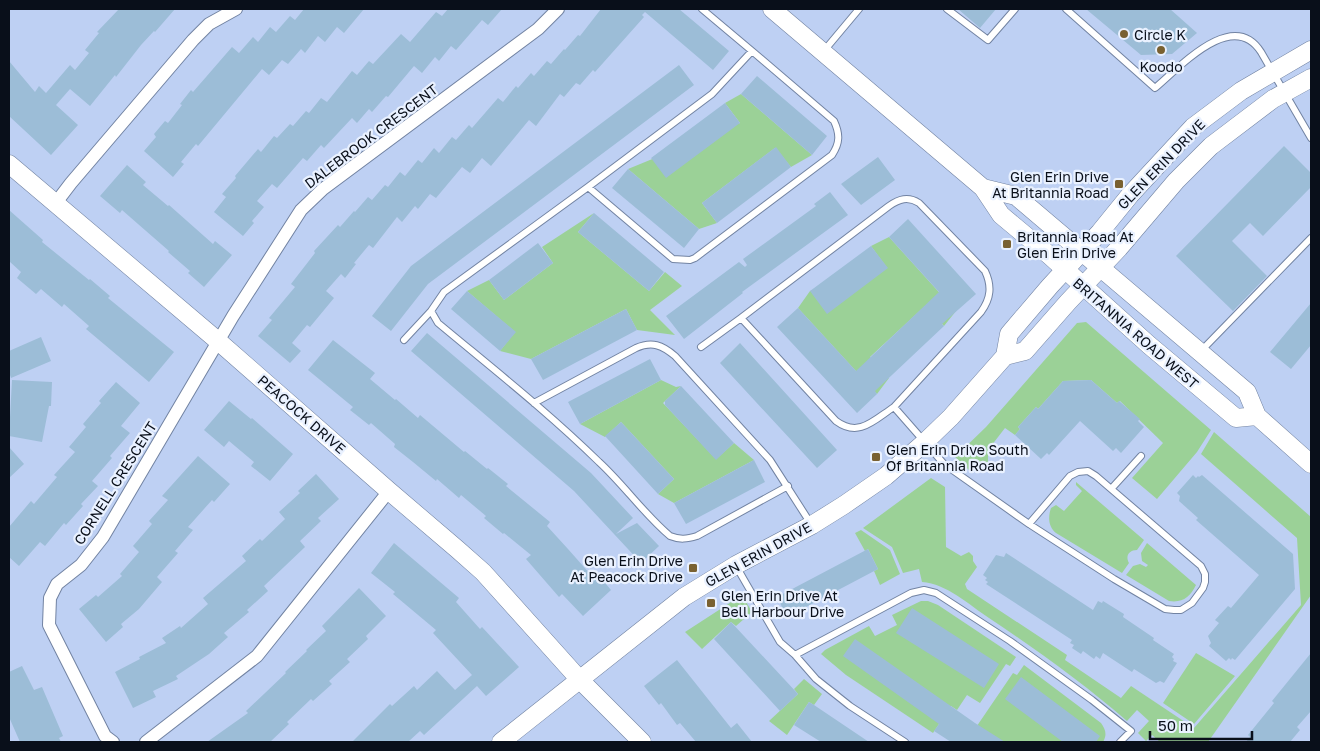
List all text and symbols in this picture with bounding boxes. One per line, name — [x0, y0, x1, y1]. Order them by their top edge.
place label: Circle K — [1134, 26, 1186, 43]
marker: Circle K — [1118, 28, 1130, 40]
marker: Koodo — [1155, 44, 1167, 56]
place label: Koodo — [1139, 58, 1183, 75]
street label: DALEBROOK CRESCENT — [301, 80, 441, 192]
street label: GLEN ERIN DRIVE — [1114, 115, 1208, 213]
place label: Glen Erin Drive At Britannia Road — [992, 168, 1109, 201]
marker: Glen Erin Drive At Britannia Road — [1113, 178, 1125, 190]
place label: Britannia Road At Glen Erin Drive — [1017, 228, 1134, 261]
marker: Britannia Road At Glen Erin Drive — [1001, 238, 1013, 250]
street label: BRITANNIA ROAD WEST — [1070, 274, 1202, 392]
street label: PEACOCK DRIVE — [255, 371, 349, 457]
street label: CORNELL CRESCENT — [70, 418, 160, 548]
place label: Glen Erin Drive South Of Britannia Road — [886, 441, 1029, 474]
marker: Glen Erin Drive South Of Britannia Road — [870, 451, 882, 463]
street label: GLEN ERIN DRIVE — [702, 518, 814, 590]
place label: Glen Erin Drive At Peacock Drive — [570, 552, 683, 585]
marker: Glen Erin Drive At Peacock Drive — [687, 562, 699, 574]
place label: Glen Erin Drive At Bell Harbour Drive — [721, 587, 844, 620]
marker: Glen Erin Drive At Bell Harbour Drive — [705, 597, 717, 609]
scale bar — [1150, 708, 1252, 740]
text: 50 m — [1158, 716, 1193, 734]

